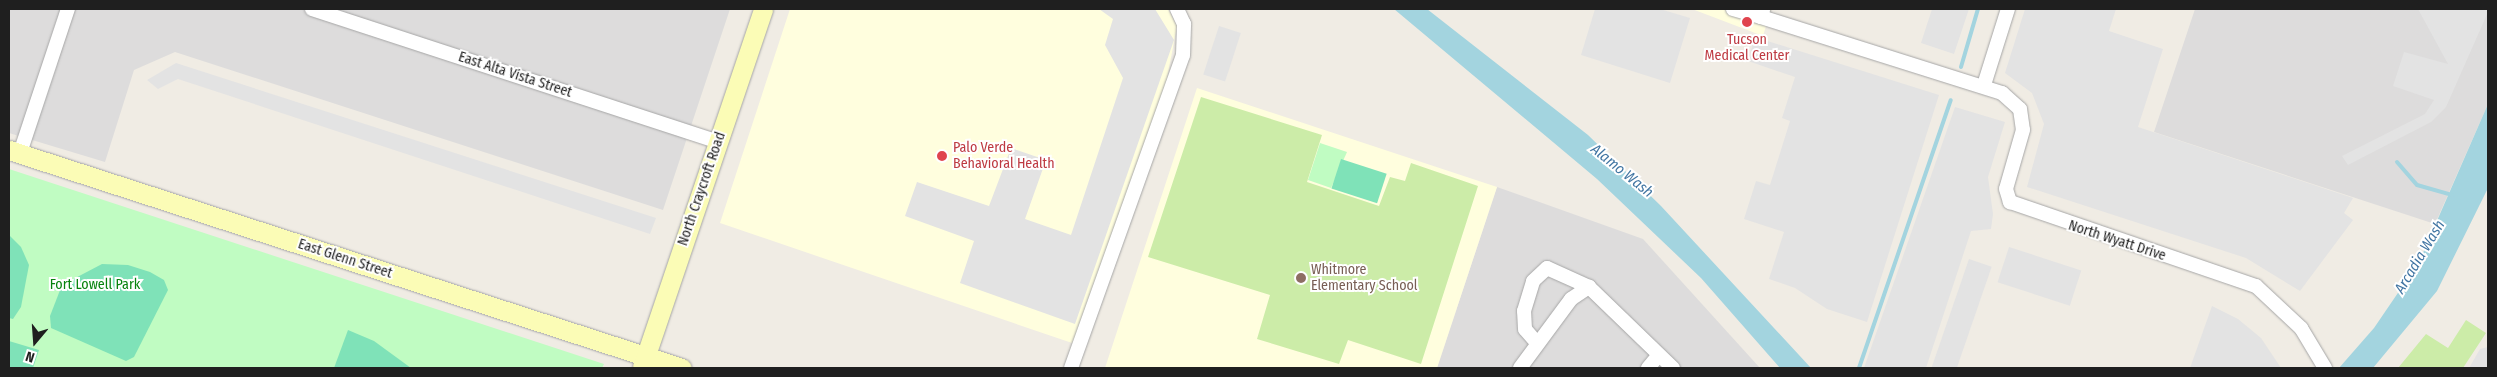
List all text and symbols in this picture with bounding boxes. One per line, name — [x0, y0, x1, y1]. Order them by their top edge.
marker: Tucson Medical Center — [1740, 15, 1754, 29]
place label: Tucson Medical Center — [1705, 32, 1789, 64]
street label: East Alta Vista Street — [456, 49, 574, 101]
street label: North Craycroft Road — [675, 130, 729, 248]
place label: Palo Verde Behavioral Health — [953, 140, 1055, 172]
water label: Alamo Wash — [1587, 140, 1657, 202]
marker: Palo Verde Behavioral Health — [935, 149, 949, 163]
street label: North Wyatt Drive — [2066, 217, 2168, 265]
water label: Arcadia Wash — [2391, 217, 2449, 297]
street label: East Glenn Street — [296, 236, 394, 282]
place label: Whitmore Elementary School — [1311, 262, 1418, 294]
marker: Whitmore Elementary School — [1295, 272, 1307, 284]
park label: Fort Lowell Park — [50, 277, 140, 293]
north arrow — [10, 317, 60, 367]
text: N — [24, 347, 37, 366]

